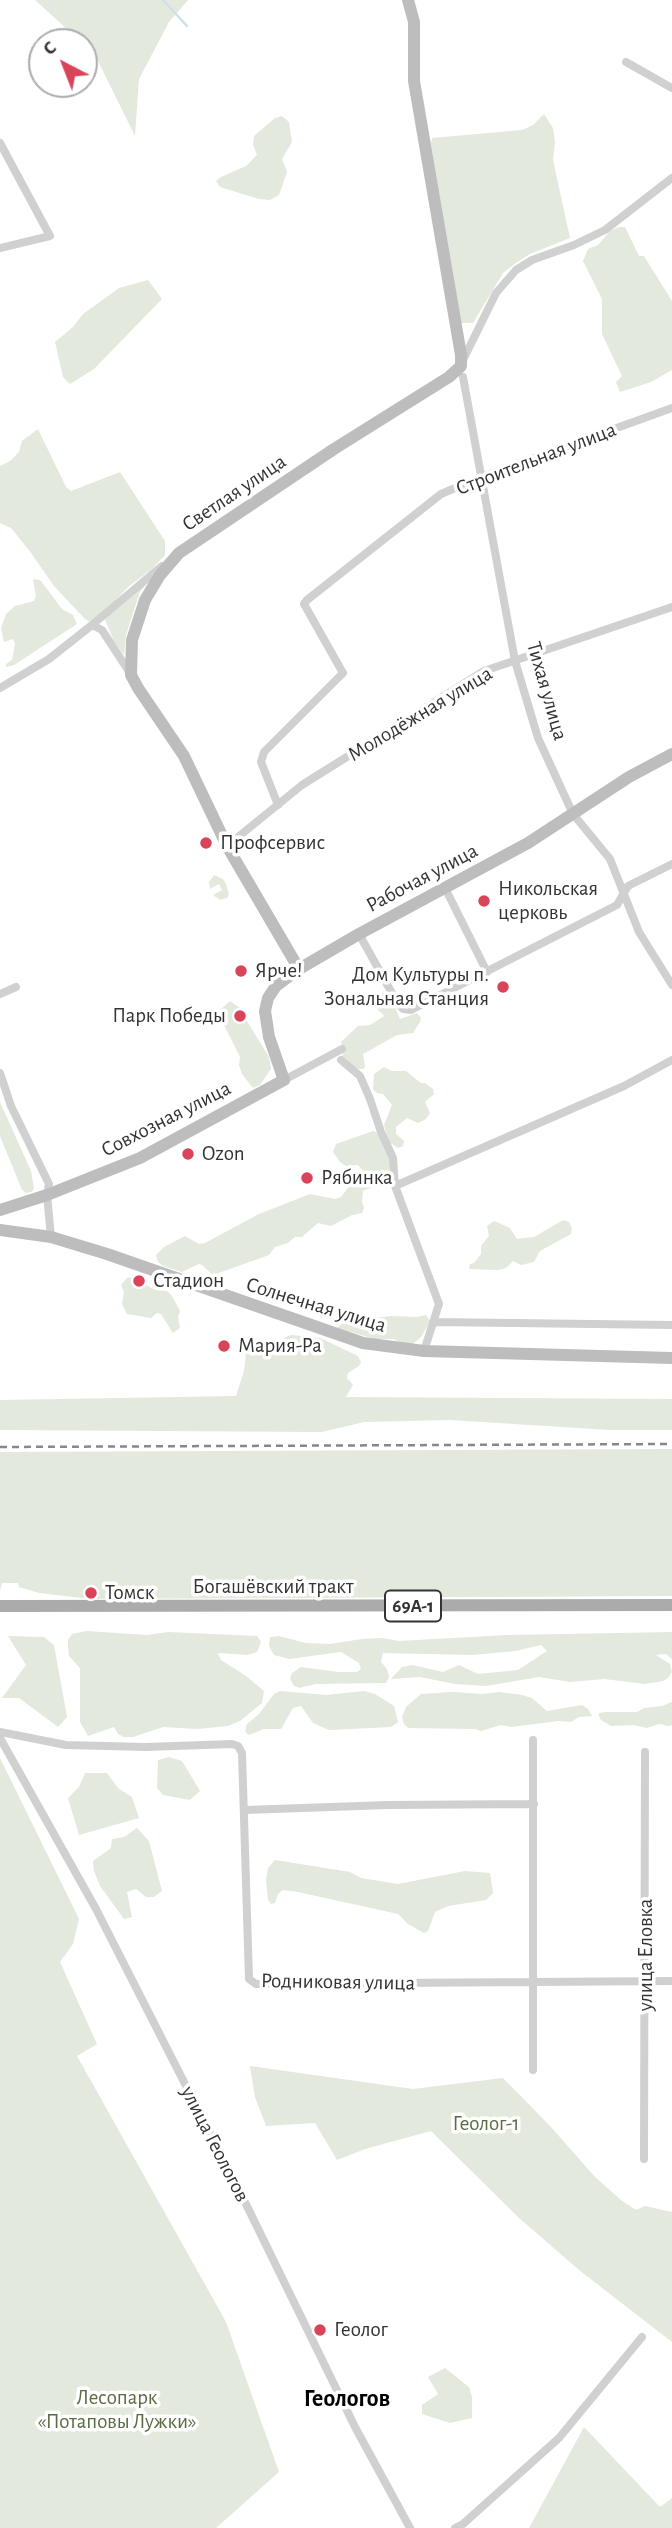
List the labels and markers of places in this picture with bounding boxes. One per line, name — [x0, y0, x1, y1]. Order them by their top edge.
place label: Профсервис — [220, 830, 325, 856]
marker: Профсервис — [198, 835, 214, 851]
place label: Никольская церковь — [498, 876, 598, 926]
marker: Никольская церковь — [476, 893, 492, 909]
place label: Ярче! — [255, 958, 302, 984]
place label: Дом Культуры п. Зональная Станция — [324, 962, 489, 1012]
marker: Ярче! — [233, 963, 249, 979]
marker: Дом Культуры п. Зональная Станция — [495, 979, 511, 995]
place label: Парк Победы — [112, 1003, 226, 1029]
marker: Парк Победы — [232, 1008, 248, 1024]
place label: Ozon — [202, 1141, 245, 1167]
marker: Ozon — [180, 1146, 196, 1162]
place label: Рябинка — [321, 1165, 393, 1191]
marker: Рябинка — [299, 1170, 315, 1186]
place label: Стадион — [153, 1268, 224, 1294]
marker: Стадион — [131, 1273, 147, 1289]
place label: Мария-Ра — [238, 1333, 322, 1359]
marker: Мария-Ра — [216, 1338, 232, 1354]
place label: Томск — [105, 1580, 154, 1606]
marker: Томск — [83, 1585, 99, 1601]
place label: Геолог — [334, 2317, 388, 2343]
marker: Геолог — [312, 2322, 328, 2338]

